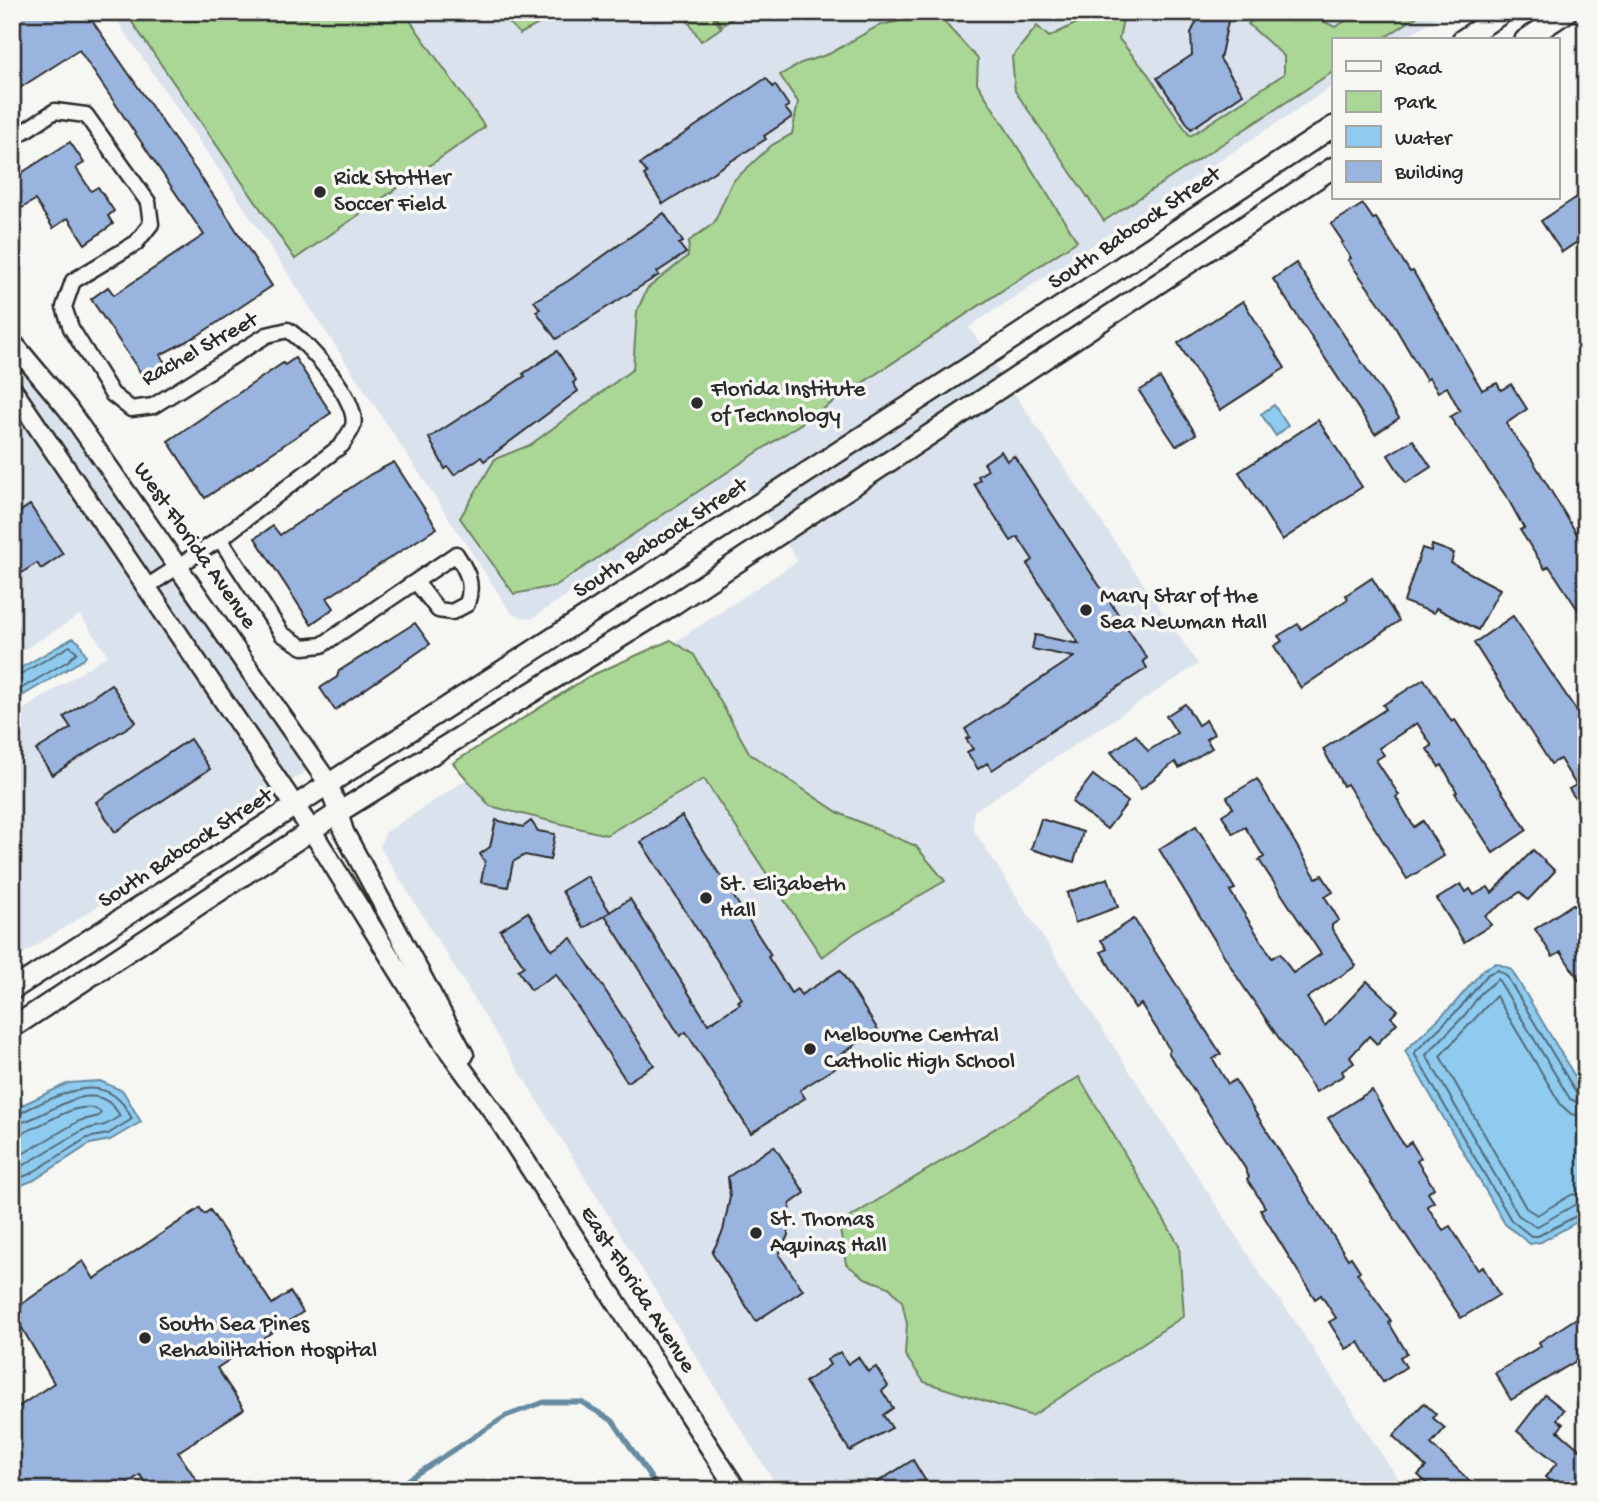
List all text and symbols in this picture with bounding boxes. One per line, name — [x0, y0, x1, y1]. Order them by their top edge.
legend — [1332, 38, 1560, 200]
text: Road — [1395, 58, 1443, 83]
text: Park — [1394, 92, 1438, 117]
text: Water — [1395, 128, 1453, 153]
street label: South Babcock Street — [1044, 160, 1228, 297]
text: Building — [1394, 162, 1464, 187]
place label: Rick Stottler Soccer Field — [334, 166, 452, 219]
marker: Rick Stottler Soccer Field — [312, 184, 328, 200]
street label: Rachel Street — [137, 306, 264, 393]
place label: Florida Institute of Technology — [710, 377, 866, 430]
marker: Florida Institute of Technology — [689, 395, 705, 411]
street label: West Florida Avenue — [126, 457, 262, 636]
street label: South Babcock Street — [569, 472, 754, 605]
place label: Mary Star of the Sea Newman Hall — [1100, 584, 1267, 637]
marker: Mary Star of the Sea Newman Hall — [1078, 602, 1094, 618]
street label: South Babcock Street — [94, 782, 279, 915]
place label: St. Elizabeth Hall — [720, 872, 846, 925]
marker: St. Elizabeth Hall — [698, 890, 714, 906]
place label: Melbourne Central Catholic High School — [824, 1023, 1015, 1076]
marker: Melbourne Central Catholic High School — [802, 1041, 818, 1057]
street label: East Florida Avenue — [573, 1202, 702, 1379]
place label: St. Thomas Aquinas Hall — [770, 1207, 887, 1260]
marker: St. Thomas Aquinas Hall — [748, 1225, 764, 1241]
place label: South Sea Pines Rehabilitation Hospital — [159, 1312, 377, 1365]
marker: South Sea Pines Rehabilitation Hospital — [137, 1330, 153, 1346]

